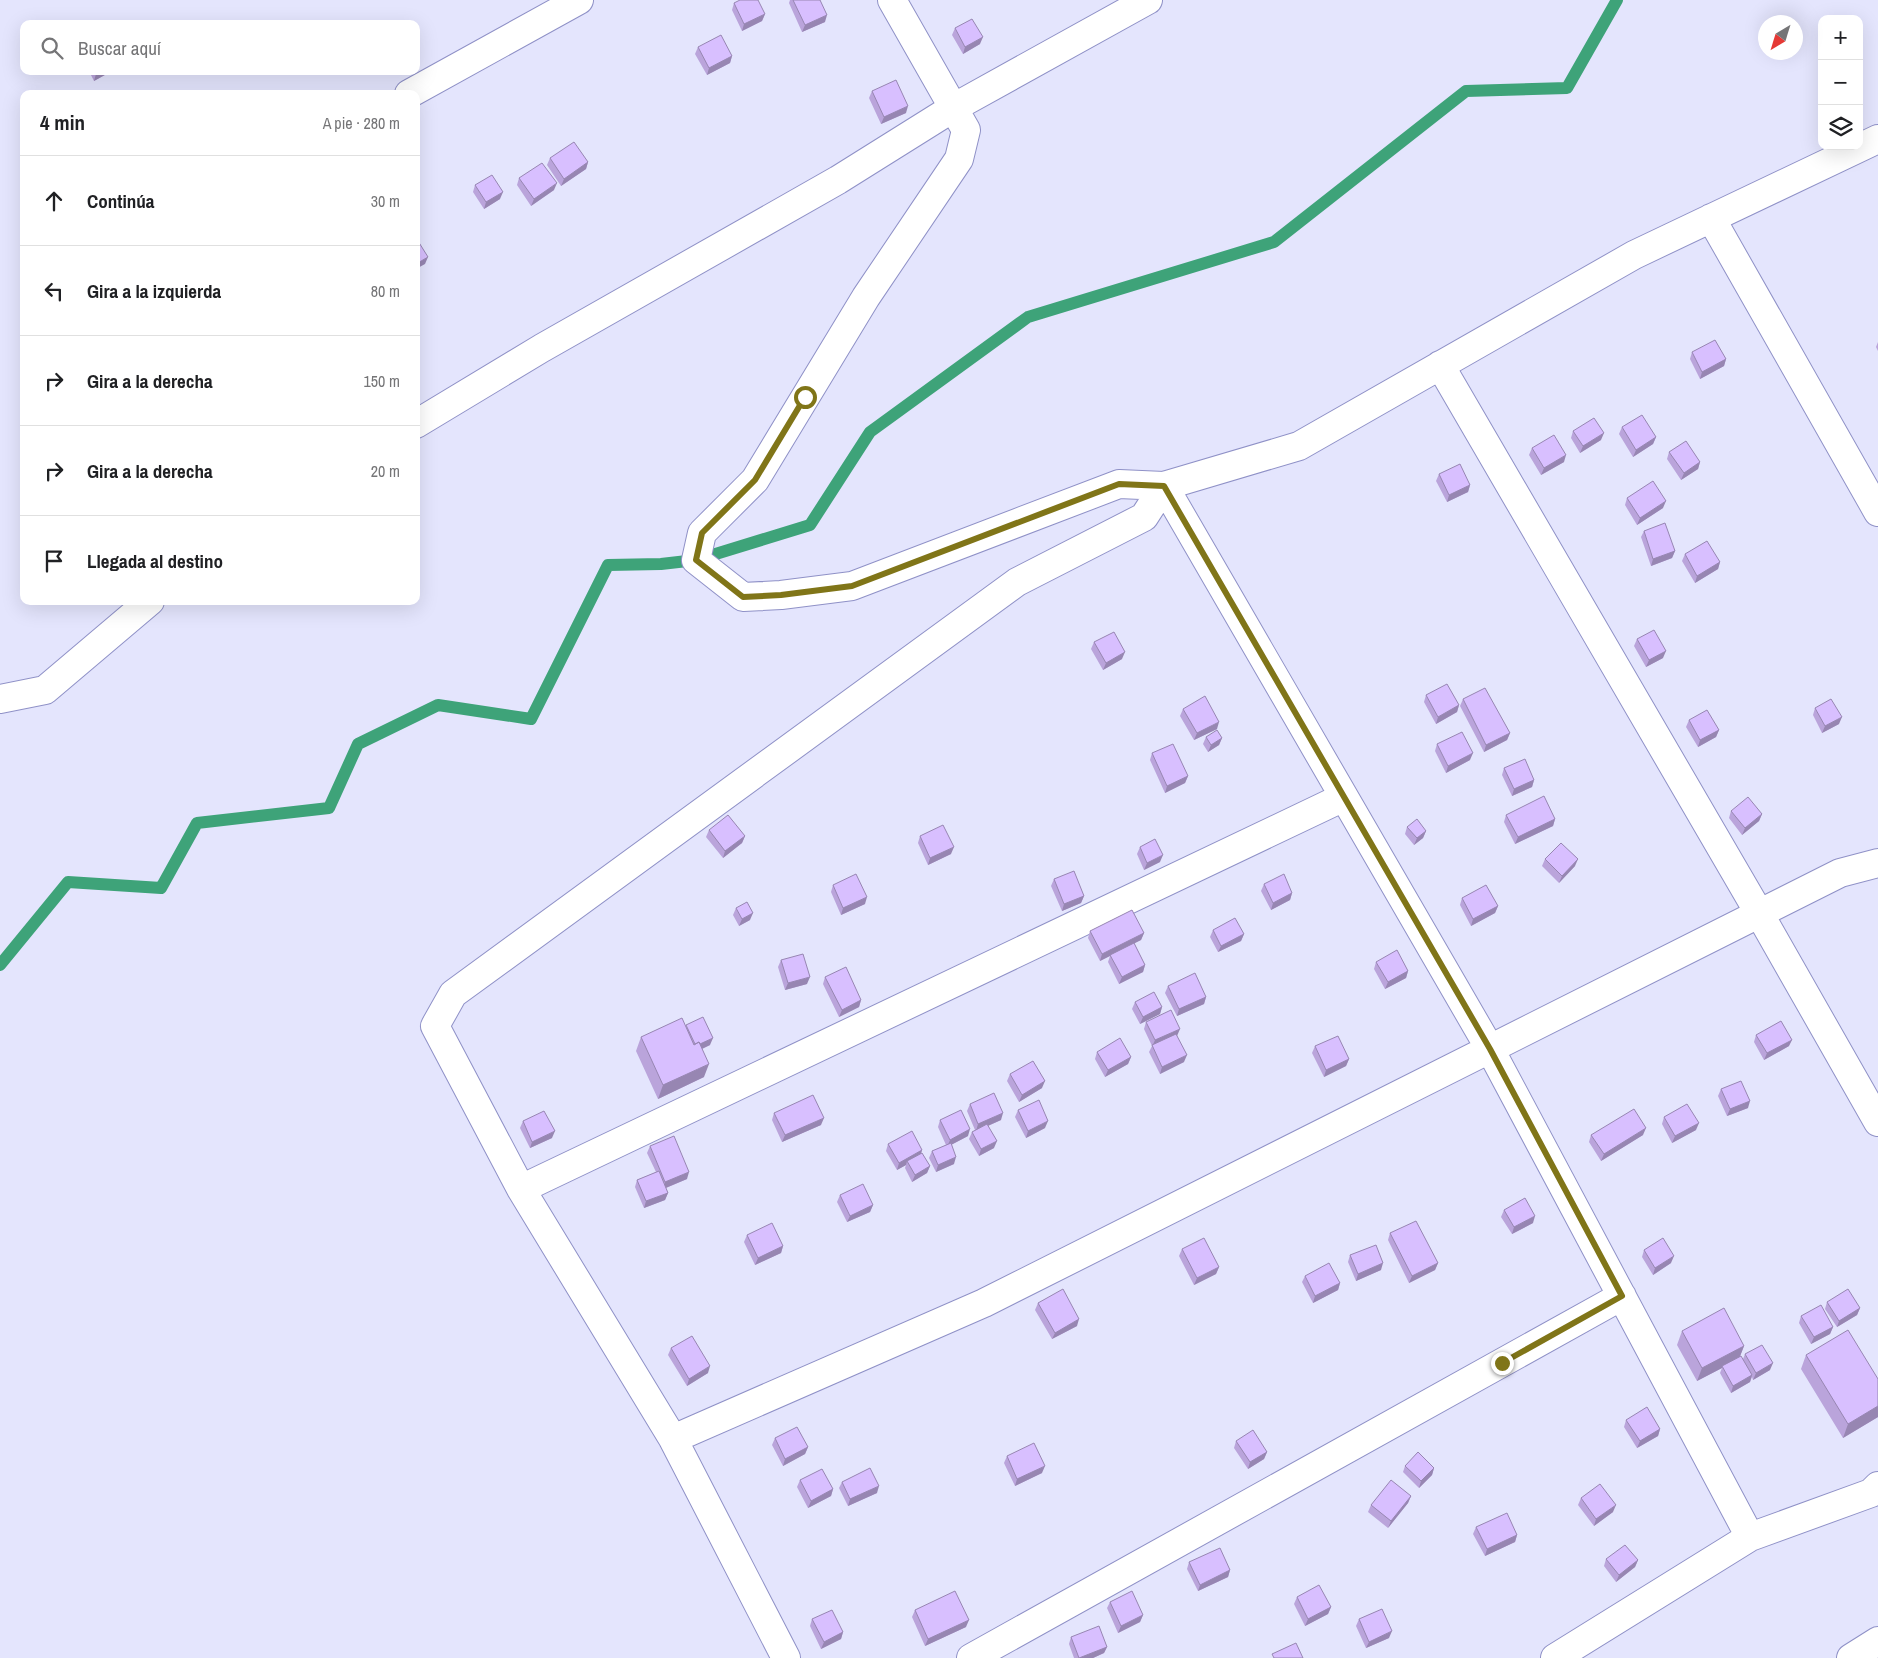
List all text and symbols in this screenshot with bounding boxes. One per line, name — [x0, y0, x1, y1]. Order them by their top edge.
north arrow — [1758, 15, 1803, 60]
map controls — [1818, 15, 1863, 150]
button: + — [1818, 15, 1863, 60]
search box — [20, 20, 420, 75]
icon: search — [38, 34, 66, 62]
text: Buscar aquí — [78, 35, 161, 61]
button: − — [1818, 60, 1863, 105]
button: layers — [1818, 105, 1863, 150]
text: 4 min — [40, 108, 85, 137]
text: A pie · 280 m — [323, 112, 400, 134]
icon: ahead — [40, 187, 68, 215]
text: Continúa — [87, 188, 155, 214]
text: 30 m — [371, 190, 400, 212]
icon: left — [40, 277, 68, 305]
text: Gira a la izquierda — [87, 278, 221, 304]
text: 80 m — [371, 280, 400, 302]
icon: right — [40, 367, 68, 395]
text: Gira a la derecha — [87, 368, 213, 394]
text: 150 m — [364, 370, 400, 392]
route start — [794, 386, 817, 409]
icon: right — [40, 457, 68, 485]
text: Gira a la derecha — [87, 458, 213, 484]
text: 20 m — [371, 460, 400, 482]
icon: arrive — [40, 547, 68, 575]
text: Llegada al destino — [87, 548, 223, 574]
route end — [1491, 1352, 1514, 1375]

